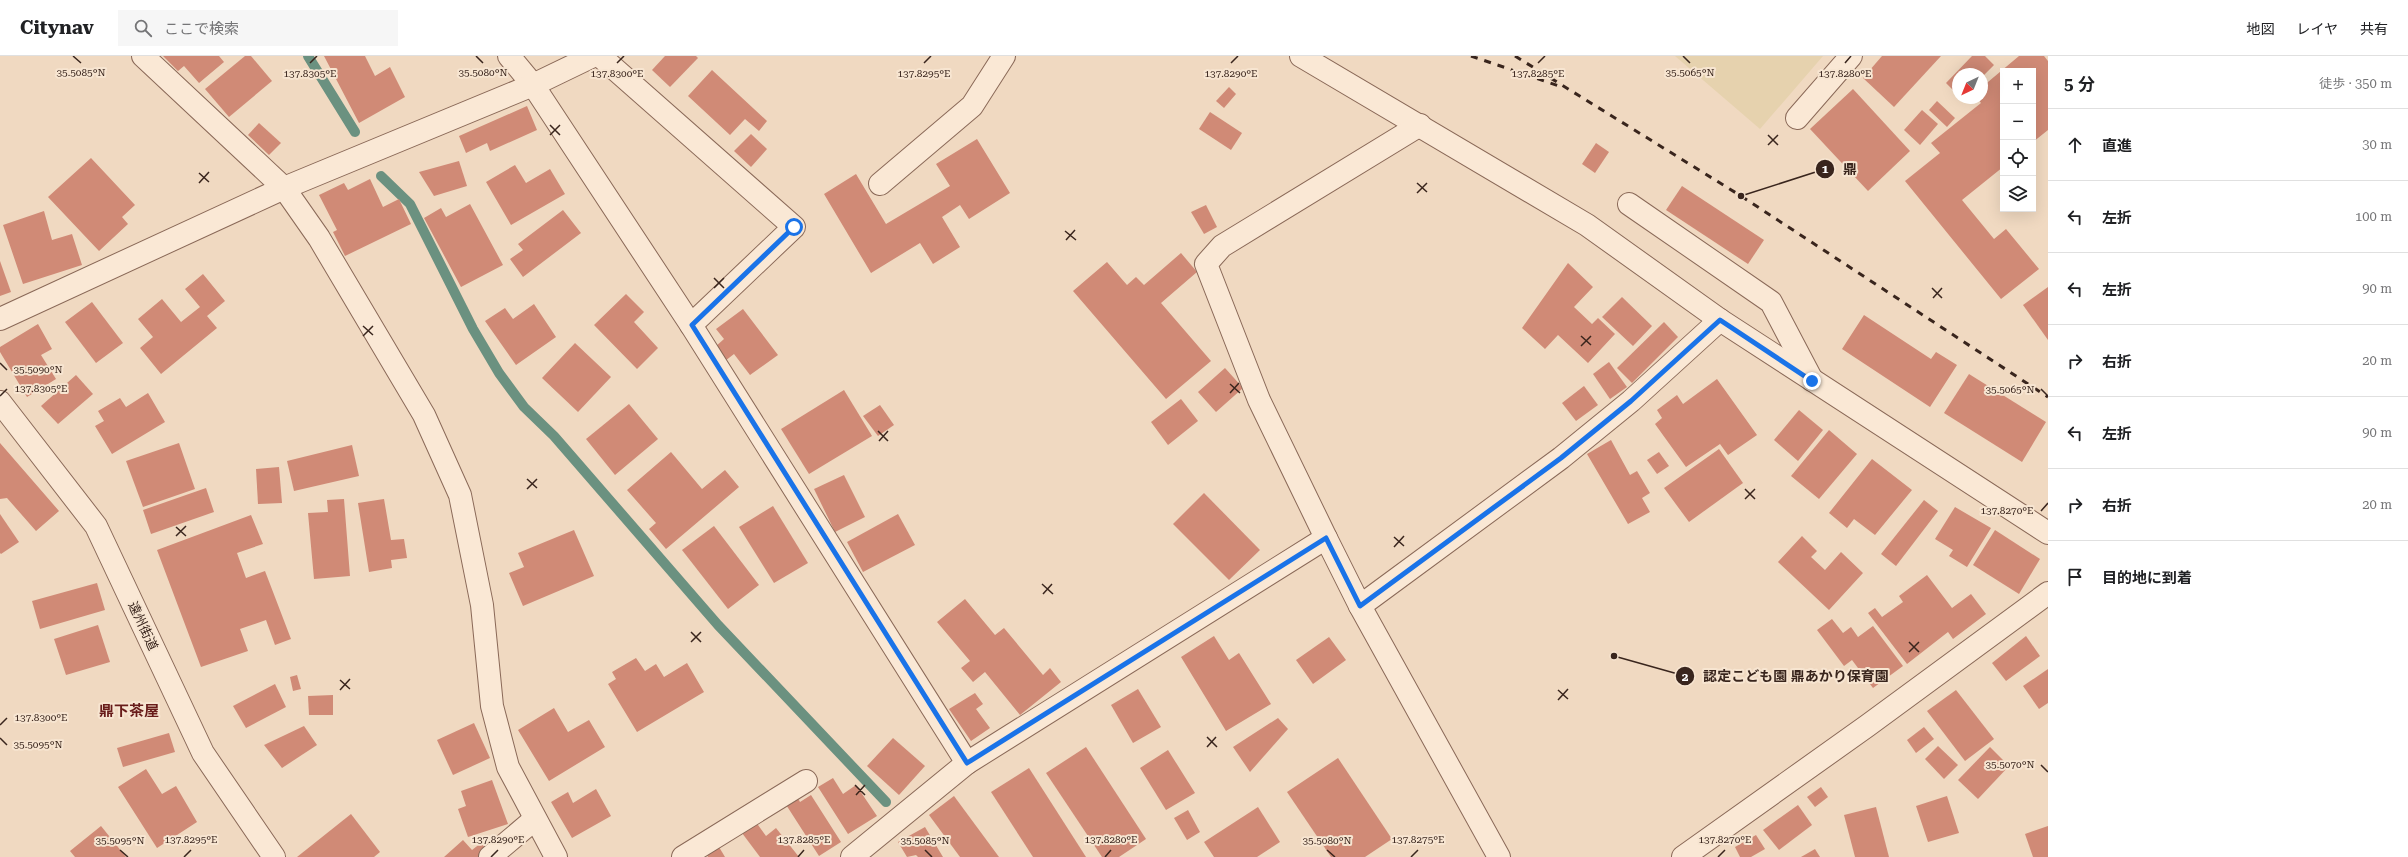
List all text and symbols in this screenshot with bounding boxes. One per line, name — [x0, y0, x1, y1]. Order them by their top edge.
search box — [118, 10, 398, 46]
text: Citynav — [20, 16, 94, 39]
icon: search — [132, 17, 154, 39]
text: ここで検索 — [164, 20, 239, 38]
text: 地図 — [2246, 21, 2274, 37]
text: レイヤ — [2296, 21, 2338, 37]
text: 共有 — [2360, 21, 2388, 37]
text: 35.5085°N — [56, 67, 106, 78]
text: 35.5080°N — [458, 67, 508, 78]
text: 35.5065°N — [1665, 67, 1715, 78]
text: 137.8305°E — [283, 68, 337, 79]
text: 137.8300°E — [590, 68, 644, 79]
text: 137.8295°E — [897, 68, 951, 79]
text: 137.8290°E — [1204, 68, 1258, 79]
text: 137.8285°E — [1511, 68, 1565, 79]
text: 137.8280°E — [1818, 68, 1872, 79]
north arrow — [1952, 68, 1988, 104]
map controls — [2000, 68, 2036, 212]
button: + — [2000, 68, 2036, 104]
text: 5 分 — [2064, 74, 2095, 94]
text: 徒歩 · 350 m — [2319, 76, 2392, 91]
button: − — [2000, 104, 2036, 140]
icon: ahead — [2064, 134, 2086, 156]
text: 直進 — [2102, 137, 2132, 155]
text: 30 m — [2362, 137, 2392, 152]
button: locate — [2000, 140, 2036, 176]
callout: 鼎 — [1815, 156, 1865, 182]
text: 鼎 — [1843, 161, 1857, 177]
text: 1 — [1822, 162, 1829, 176]
button: layers — [2000, 176, 2036, 212]
icon: left — [2064, 206, 2086, 228]
text: 左折 — [2102, 209, 2132, 227]
text: 100 m — [2355, 209, 2392, 224]
route start — [785, 218, 803, 236]
icon: left — [2064, 278, 2086, 300]
text: 左折 — [2102, 281, 2132, 299]
text: 90 m — [2362, 281, 2392, 296]
icon: right — [2064, 350, 2086, 372]
text: 右折 — [2102, 353, 2132, 371]
text: 20 m — [2362, 353, 2392, 368]
text: 35.5090°N — [13, 364, 63, 375]
route end — [1803, 372, 1821, 390]
text: 137.8305°E — [14, 383, 68, 394]
text: 35.5065°N — [1985, 384, 2035, 395]
icon: left — [2064, 422, 2086, 444]
text: 左折 — [2102, 425, 2132, 443]
text: 90 m — [2362, 425, 2392, 440]
icon: right — [2064, 494, 2086, 516]
text: 右折 — [2102, 497, 2132, 515]
text: 20 m — [2362, 497, 2392, 512]
text: 137.8270°E — [1980, 505, 2034, 516]
icon: arrive — [2064, 566, 2086, 588]
text: 目的地に到着 — [2102, 569, 2192, 587]
street label: 遠州街道 — [125, 599, 161, 653]
callout: 認定こども園 鼎あかり保育園 — [1675, 663, 1897, 689]
text: 認定こども園 鼎あかり保育園 — [1703, 668, 1889, 684]
text: 2 — [1682, 670, 1689, 684]
district label: 鼎下茶屋 — [99, 702, 159, 720]
text: 137.8300°E — [14, 712, 68, 723]
text: 35.5095°N — [13, 739, 63, 750]
text: 35.5070°N — [1985, 759, 2035, 770]
text: 137.8295°E — [164, 834, 218, 845]
text: 137.8290°E — [471, 834, 525, 845]
text: 137.8285°E — [777, 834, 831, 845]
text: 137.8280°E — [1084, 834, 1138, 845]
text: 137.8275°E — [1391, 834, 1445, 845]
text: 137.8270°E — [1698, 834, 1752, 845]
text: 35.5095°N — [95, 835, 145, 846]
text: 35.5085°N — [900, 835, 950, 846]
text: 35.5080°N — [1302, 835, 1352, 846]

